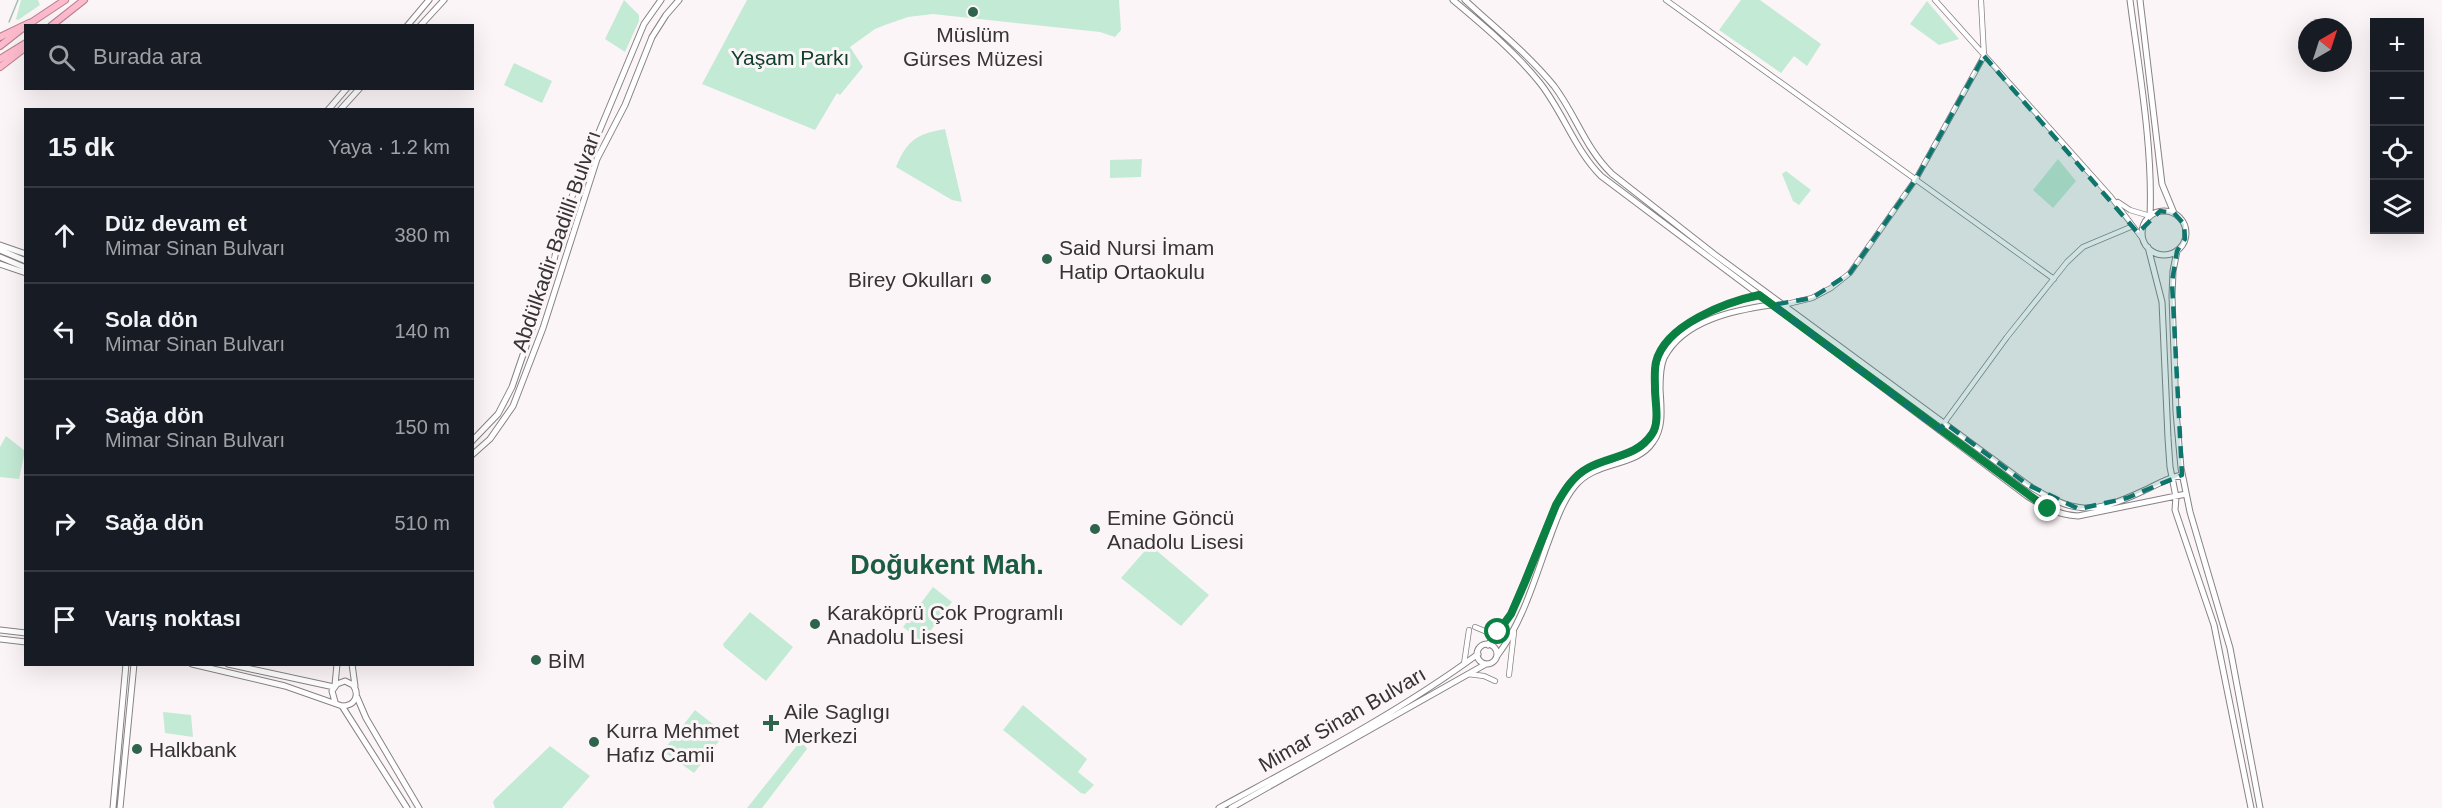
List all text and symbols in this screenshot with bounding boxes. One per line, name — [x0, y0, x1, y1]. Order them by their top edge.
marker: Müslüm Gürses Müzesi — [966, 5, 980, 19]
north arrow — [2298, 18, 2352, 72]
map controls — [2370, 18, 2424, 234]
button: + — [2370, 18, 2424, 72]
place label: Müslüm Gürses Müzesi — [903, 23, 1043, 70]
search box — [24, 24, 474, 90]
icon: search — [45, 41, 78, 74]
text: Burada ara — [93, 44, 202, 69]
park label: Yaşam Parkı — [731, 46, 849, 69]
button: − — [2370, 72, 2424, 126]
button: locate — [2370, 126, 2424, 180]
street label: Abdülkadir Badilli Bulvarı — [507, 127, 605, 355]
text: 15 dk — [48, 132, 115, 162]
text: Yaya · 1.2 km — [328, 136, 450, 158]
button: layers — [2370, 180, 2424, 234]
text: Düz devam et — [105, 211, 247, 236]
icon: ahead — [48, 219, 81, 252]
text: 380 m — [394, 224, 450, 246]
place label: Said Nursi İmam Hatip Ortaokulu — [1059, 236, 1214, 283]
text: Mimar Sinan Bulvarı — [105, 237, 285, 259]
marker: Said Nursi İmam Hatip Ortaokulu — [1040, 252, 1054, 266]
place label: Birey Okulları — [848, 268, 974, 291]
marker: Birey Okulları — [979, 272, 993, 286]
text: Sola dön — [105, 307, 198, 332]
icon: left — [48, 315, 81, 348]
text: 140 m — [394, 320, 450, 342]
text: Mimar Sinan Bulvarı — [105, 333, 285, 355]
text: Sağa dön — [105, 403, 204, 428]
icon: right — [48, 411, 81, 444]
text: 150 m — [394, 416, 450, 438]
text: Mimar Sinan Bulvarı — [105, 429, 285, 451]
route end — [2034, 495, 2060, 521]
place label: Emine Göncü Anadolu Lisesi — [1107, 506, 1244, 553]
icon: right — [48, 507, 81, 540]
text: Sağa dön — [105, 510, 204, 535]
text: 510 m — [394, 512, 450, 534]
marker: Emine Göncü Anadolu Lisesi — [1088, 522, 1102, 536]
district label: Doğukent Mah. — [850, 550, 1044, 580]
place label: Karaköprü Çok Programlı Anadolu Lisesi — [827, 601, 1064, 648]
icon: arrive — [48, 603, 81, 636]
text: Varış noktası — [105, 606, 241, 631]
marker: Karaköprü Çok Programlı Anadolu Lisesi — [808, 617, 822, 631]
route start — [1484, 618, 1510, 644]
place label: BİM — [548, 649, 585, 672]
marker: BİM — [529, 653, 543, 667]
street label: Mimar Sinan Bulvarı — [1254, 662, 1430, 776]
place label: Aile Saglıgı Merkezi — [784, 700, 890, 747]
marker: Aile Saglıgı Merkezi — [762, 714, 780, 732]
place label: Kurra Mehmet Hafız Camii — [606, 719, 739, 766]
marker: Kurra Mehmet Hafız Camii — [587, 735, 601, 749]
place label: Halkbank — [149, 738, 237, 761]
marker: Halkbank — [130, 742, 144, 756]

